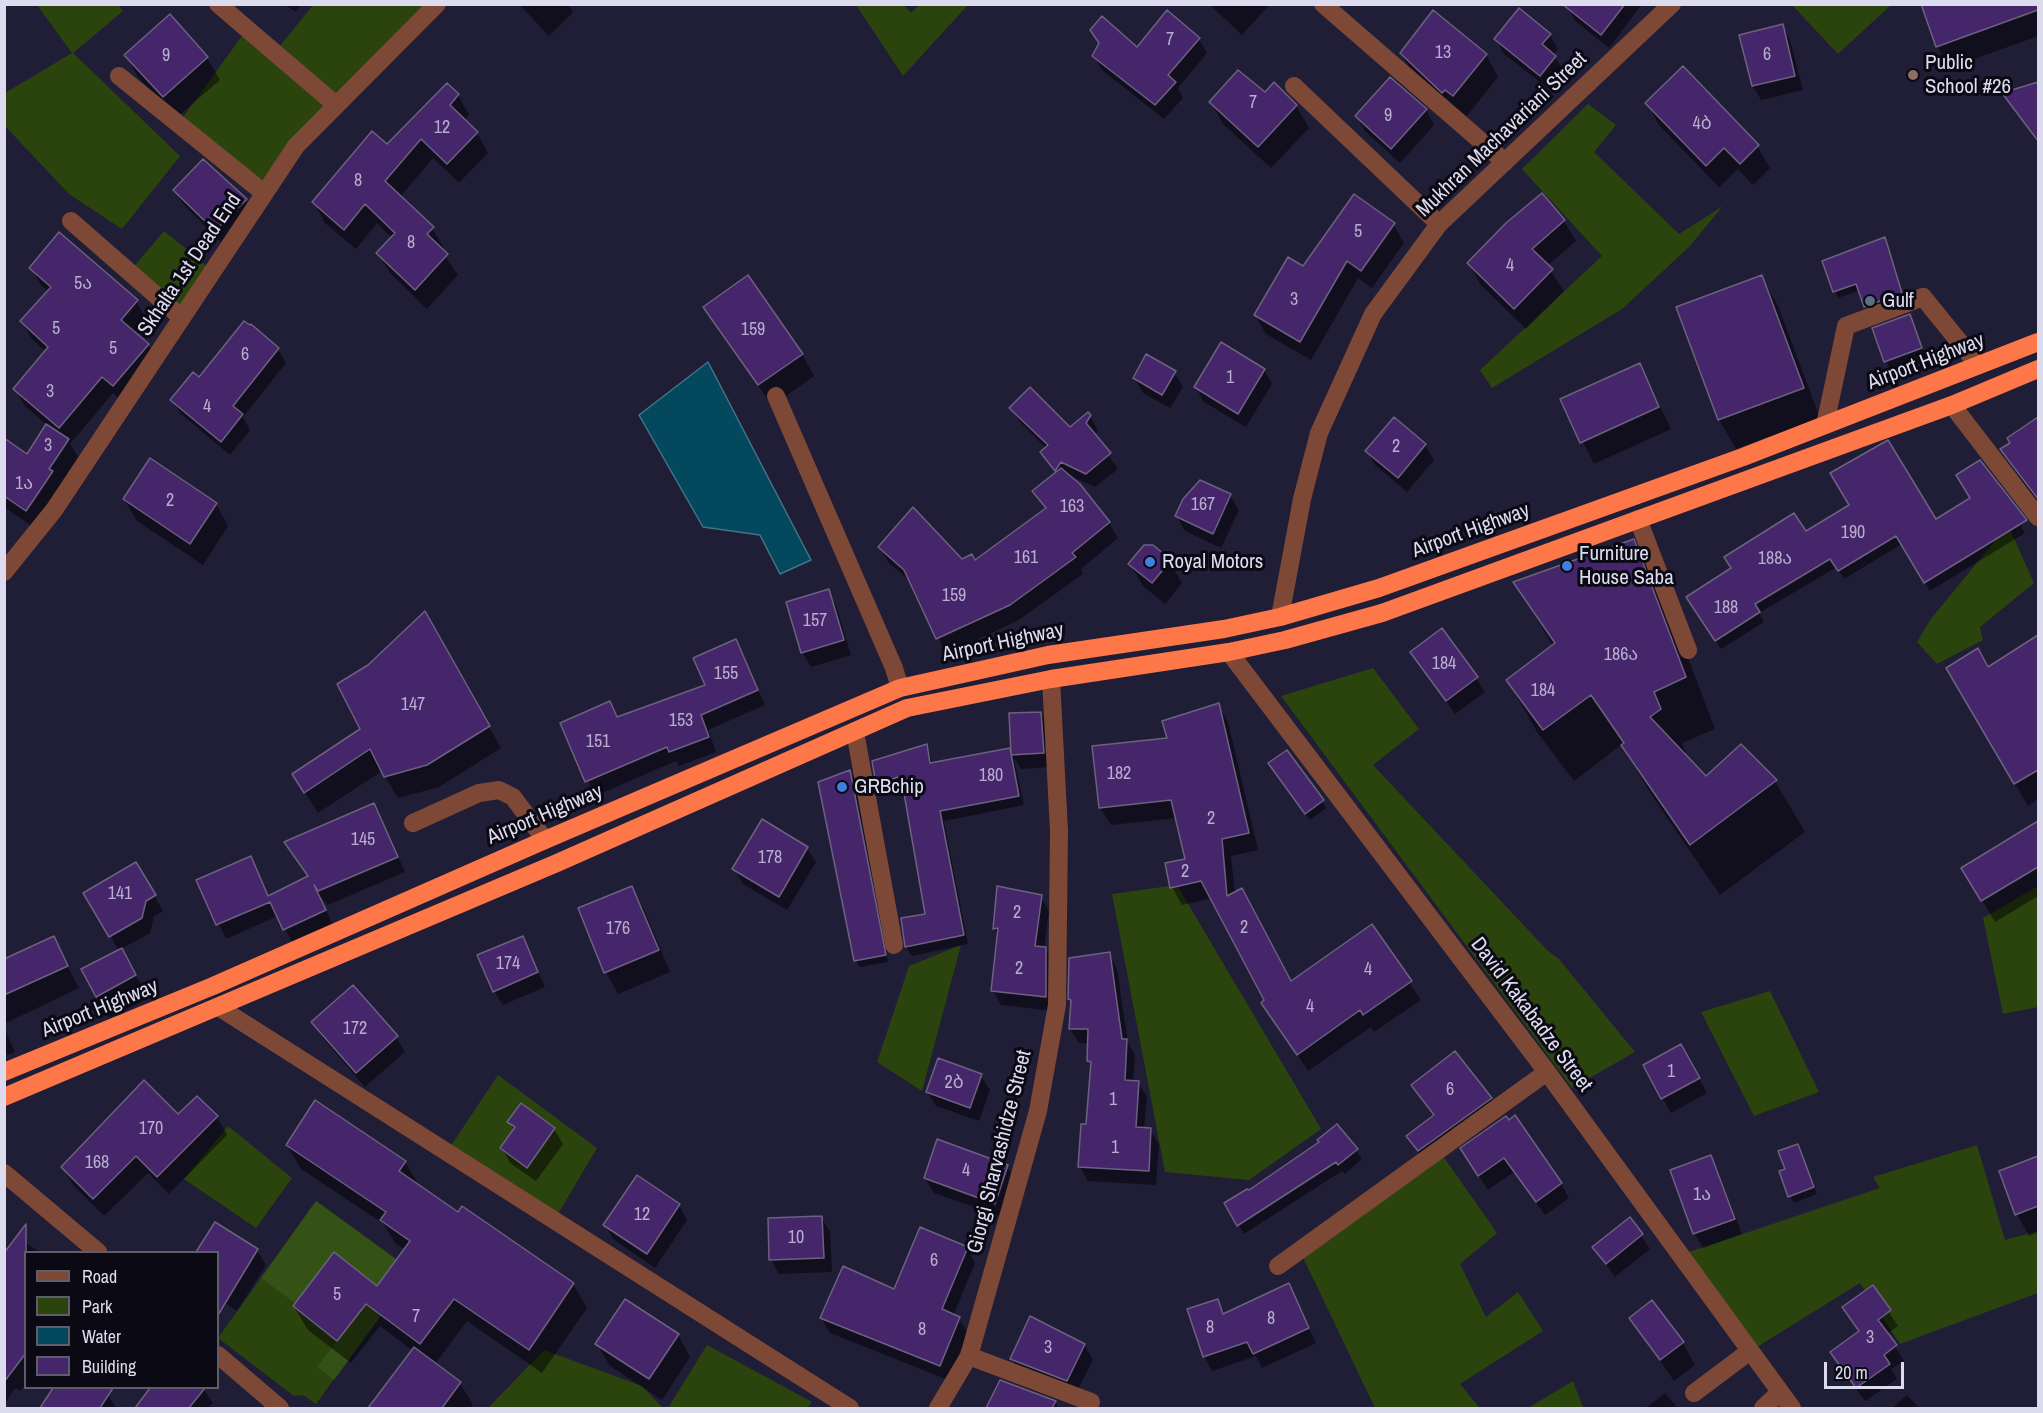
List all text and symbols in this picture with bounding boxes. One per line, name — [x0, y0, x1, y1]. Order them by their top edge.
house number: 7 — [1166, 29, 1174, 51]
house number: 13 — [1435, 42, 1451, 64]
house number: 6 — [1763, 44, 1771, 66]
house number: 9 — [162, 45, 170, 67]
street label: Mukhran Machavariani Street — [1412, 47, 1592, 223]
place label: Public School #26 — [1925, 50, 2011, 100]
marker: Public School #26 — [1906, 68, 1920, 82]
house number: 7 — [1249, 92, 1257, 114]
house number: 9 — [1384, 105, 1392, 127]
house number: 4ბ — [1692, 113, 1712, 135]
house number: 12 — [434, 117, 450, 139]
house number: 8 — [354, 170, 362, 192]
street label: Skhalta 1st Dead End — [133, 189, 247, 341]
house number: 5 — [1354, 221, 1362, 243]
house number: 8 — [407, 232, 415, 254]
house number: 4 — [1506, 255, 1514, 277]
house number: 5ა — [74, 273, 92, 295]
place label: Gulf — [1882, 288, 1914, 314]
house number: 3 — [1290, 289, 1298, 311]
marker: Gulf — [1863, 294, 1877, 308]
house number: 5 — [52, 318, 60, 340]
house number: 159 — [741, 319, 765, 341]
street label: Airport Highway — [1864, 328, 1988, 396]
house number: 5 — [109, 338, 117, 360]
house number: 6 — [241, 344, 249, 366]
house number: 1 — [1226, 367, 1234, 389]
house number: 3 — [46, 381, 54, 403]
house number: 4 — [203, 396, 211, 418]
house number: 3 — [44, 435, 52, 457]
house number: 2 — [1392, 436, 1400, 458]
house number: 1ა — [15, 473, 33, 495]
house number: 2 — [166, 490, 174, 512]
house number: 167 — [1191, 494, 1215, 516]
house number: 163 — [1060, 496, 1084, 518]
street label: Airport Highway — [1409, 498, 1533, 564]
house number: 190 — [1841, 522, 1865, 544]
place label: Furniture House Saba — [1579, 541, 1674, 591]
house number: 161 — [1014, 547, 1038, 569]
house number: 188ა — [1758, 548, 1792, 570]
place label: Royal Motors — [1162, 549, 1263, 575]
marker: Royal Motors — [1143, 555, 1157, 569]
marker: Furniture House Saba — [1560, 559, 1574, 573]
house number: 159 — [942, 585, 966, 607]
house number: 188 — [1714, 597, 1738, 619]
house number: 157 — [803, 610, 827, 632]
street label: Airport Highway — [940, 618, 1066, 668]
house number: 186ა — [1604, 644, 1638, 666]
house number: 184 — [1432, 653, 1456, 675]
house number: 155 — [714, 663, 738, 685]
house number: 184 — [1531, 680, 1555, 702]
house number: 147 — [401, 694, 425, 716]
house number: 153 — [669, 710, 693, 732]
house number: 151 — [586, 731, 610, 753]
house number: 182 — [1107, 763, 1131, 785]
house number: 180 — [979, 765, 1003, 787]
place label: GRBchip — [854, 774, 924, 800]
street label: Airport Highway — [483, 779, 607, 851]
marker: GRBchip — [835, 780, 849, 794]
house number: 2 — [1207, 808, 1215, 830]
house number: 145 — [351, 829, 375, 851]
house number: 178 — [758, 847, 782, 869]
house number: 2 — [1181, 861, 1189, 883]
house number: 141 — [108, 883, 132, 905]
house number: 2 — [1013, 902, 1021, 924]
house number: 2 — [1240, 917, 1248, 939]
house number: 176 — [606, 918, 630, 940]
street label: David Kakabadze Street — [1465, 933, 1597, 1097]
house number: 174 — [496, 953, 520, 975]
house number: 2 — [1015, 958, 1023, 980]
house number: 4 — [1364, 959, 1372, 981]
street label: Airport Highway — [38, 974, 162, 1044]
house number: 4 — [1306, 996, 1314, 1018]
house number: 172 — [343, 1018, 367, 1040]
street label: Giorgi Sharvashidze Street — [963, 1048, 1037, 1256]
house number: 1 — [1667, 1061, 1675, 1083]
house number: 2ბ — [944, 1072, 964, 1094]
house number: 6 — [1446, 1079, 1454, 1101]
house number: 1 — [1109, 1089, 1117, 1111]
house number: 170 — [139, 1118, 163, 1140]
house number: 1 — [1111, 1137, 1119, 1159]
house number: 168 — [85, 1152, 109, 1174]
house number: 4 — [962, 1160, 970, 1182]
house number: 1ა — [1693, 1184, 1711, 1206]
house number: 12 — [634, 1204, 650, 1226]
house number: 10 — [788, 1227, 804, 1249]
house number: 6 — [930, 1250, 938, 1272]
legend — [24, 1251, 219, 1389]
text: Road — [82, 1264, 117, 1289]
house number: 5 — [333, 1284, 341, 1306]
text: Park — [82, 1294, 112, 1319]
house number: 7 — [412, 1306, 420, 1328]
house number: 8 — [1267, 1308, 1275, 1330]
house number: 8 — [1206, 1317, 1214, 1339]
house number: 8 — [918, 1319, 926, 1341]
text: Water — [82, 1324, 121, 1349]
house number: 3 — [1866, 1327, 1874, 1349]
house number: 3 — [1044, 1337, 1052, 1359]
scale bar — [1827, 1350, 1906, 1388]
text: Building — [82, 1354, 136, 1379]
text: 20 m — [1835, 1360, 1868, 1385]

